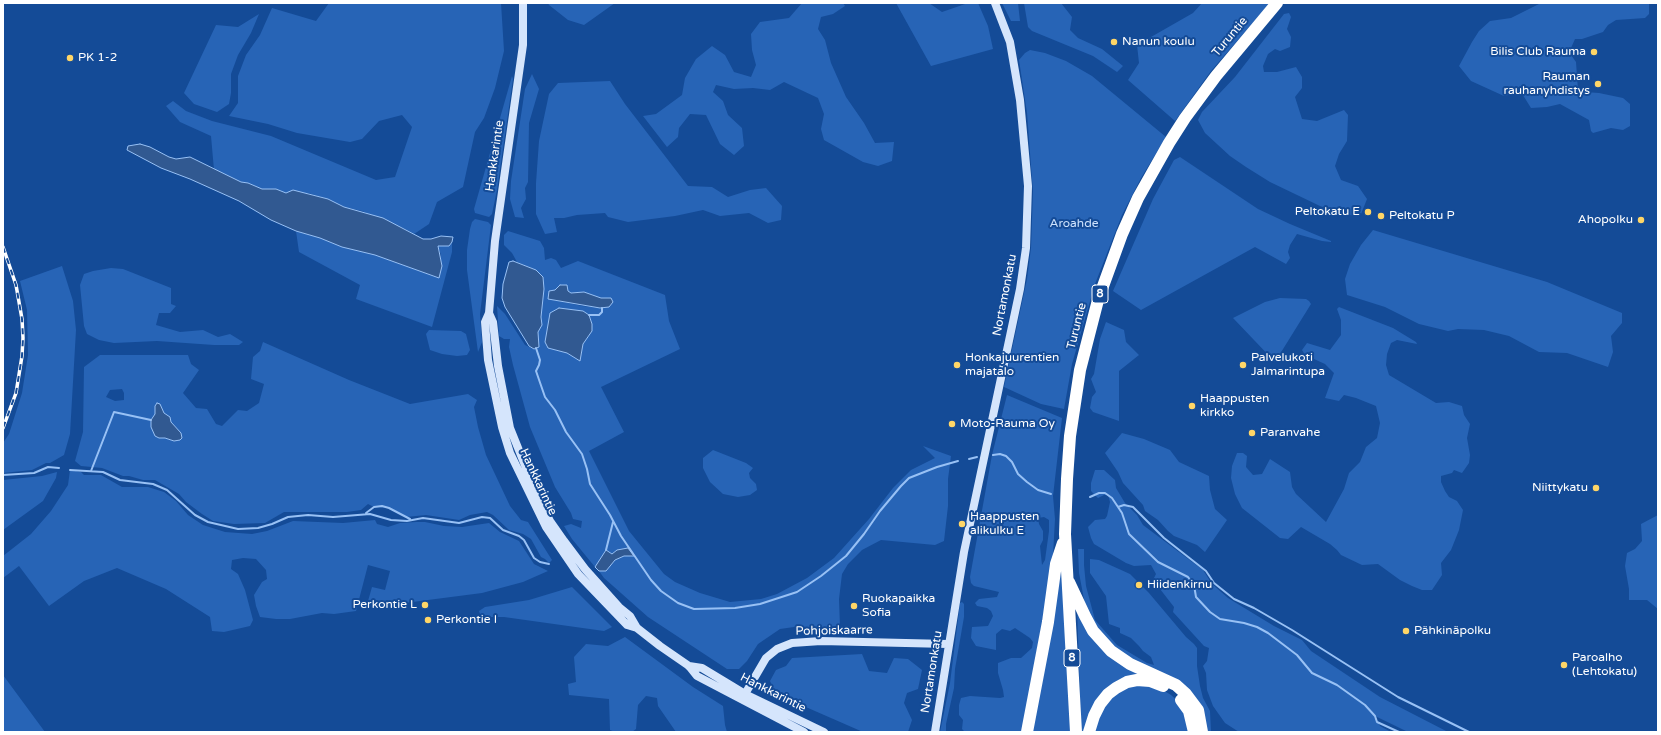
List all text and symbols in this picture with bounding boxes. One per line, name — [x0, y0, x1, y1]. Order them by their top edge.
street label: Turuntie — [1209, 14, 1251, 60]
place label: Nanun koulu — [1122, 35, 1195, 49]
marker: Nanun koulu — [1109, 37, 1119, 47]
place label: Bilis Club Rauma — [1490, 45, 1586, 59]
marker: Bilis Club Rauma — [1589, 47, 1599, 57]
place label: PK 1-2 — [78, 51, 117, 65]
marker: PK 1-2 — [65, 53, 75, 63]
place label: Rauman rauhanyhdistys — [1503, 70, 1590, 98]
marker: Rauman rauhanyhdistys — [1593, 79, 1603, 89]
street label: Hankkarintie — [483, 119, 507, 193]
place label: Peltokatu E — [1295, 205, 1360, 219]
marker: Peltokatu E — [1363, 207, 1373, 217]
place label: Peltokatu P — [1389, 209, 1455, 223]
marker: Peltokatu P — [1376, 211, 1386, 221]
place label: Ahopolku — [1578, 213, 1633, 227]
marker: Ahopolku — [1636, 215, 1646, 225]
park label: Aroahde — [1049, 217, 1099, 231]
street label: Nortamonkatu — [990, 253, 1020, 337]
road number: 8 — [1092, 285, 1108, 303]
street label: Turuntie — [1064, 301, 1090, 351]
place label: Honkajuurentien majatalo — [965, 351, 1059, 379]
place label: Palvelukoti Jalmarintupa — [1251, 351, 1325, 379]
marker: Honkajuurentien majatalo — [952, 360, 962, 370]
marker: Palvelukoti Jalmarintupa — [1238, 360, 1248, 370]
place label: Haappusten kirkko — [1200, 392, 1269, 420]
marker: Haappusten kirkko — [1187, 401, 1197, 411]
place label: Moto-Rauma Oy — [960, 417, 1055, 431]
marker: Moto-Rauma Oy — [947, 419, 957, 429]
place label: Paranvahe — [1260, 426, 1320, 440]
marker: Paranvahe — [1247, 428, 1257, 438]
street label: Hankkarintie — [516, 446, 560, 518]
place label: Niittykatu — [1532, 481, 1588, 495]
marker: Niittykatu — [1591, 483, 1601, 493]
place label: Haappusten alikulku E — [970, 510, 1039, 538]
marker: Haappusten alikulku E — [957, 519, 967, 529]
place label: Hiidenkirnu — [1147, 578, 1212, 592]
marker: Hiidenkirnu — [1134, 580, 1144, 590]
place label: Ruokapaikka Sofia — [862, 592, 935, 620]
place label: Perkontie L — [352, 598, 417, 612]
marker: Perkontie L — [420, 600, 430, 610]
marker: Ruokapaikka Sofia — [849, 601, 859, 611]
place label: Perkontie I — [436, 613, 497, 627]
marker: Perkontie I — [423, 615, 433, 625]
street label: Pohjoiskaarre — [795, 623, 873, 639]
place label: Pähkinäpolku — [1414, 624, 1491, 638]
marker: Pähkinäpolku — [1401, 626, 1411, 636]
street label: Nortamonkatu — [918, 630, 946, 714]
road number: 8 — [1064, 649, 1080, 667]
place label: Paroalho (Lehtokatu) — [1572, 651, 1637, 679]
marker: Paroalho (Lehtokatu) — [1559, 660, 1569, 670]
street label: Hankkarintie — [738, 670, 808, 716]

